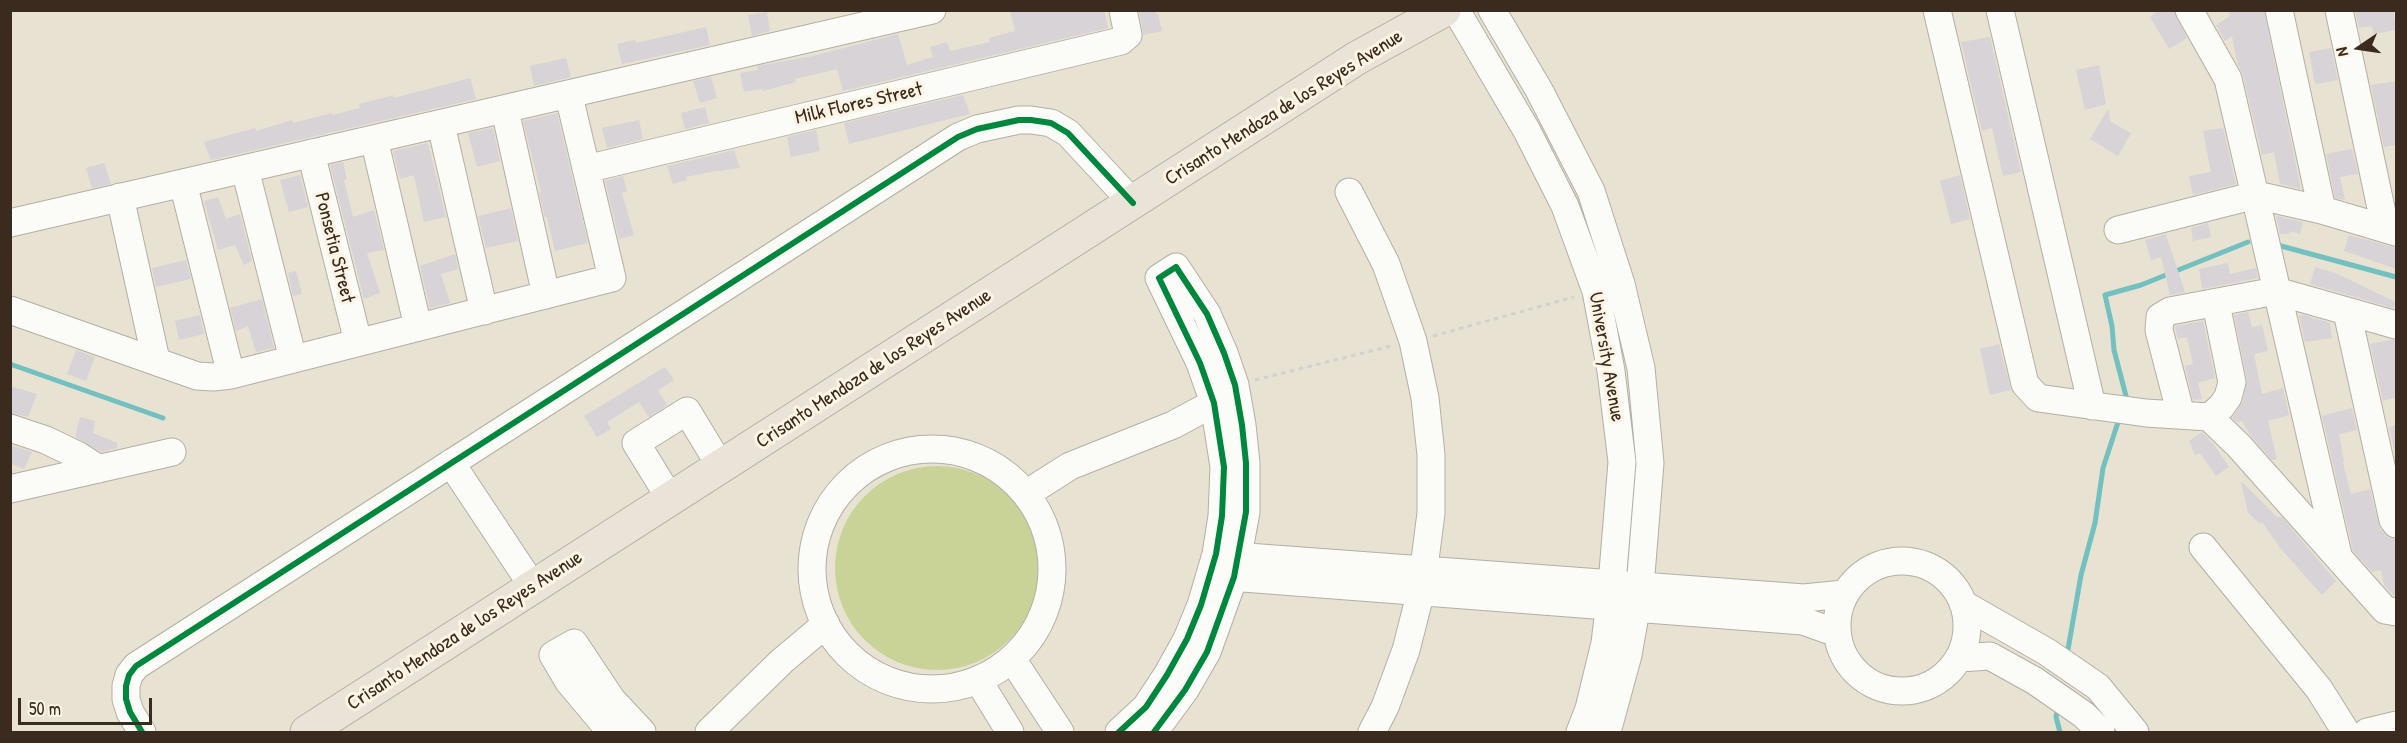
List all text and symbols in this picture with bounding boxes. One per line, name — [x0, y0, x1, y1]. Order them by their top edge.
north arrow — [2329, 18, 2389, 78]
street label: Crisanto Mendoza de los Reyes Avenue — [1161, 25, 1407, 191]
text: N — [2330, 45, 2353, 59]
street label: Milk Flores Street — [793, 78, 925, 130]
street label: Ponsetia Street — [309, 190, 359, 306]
street label: Crisanto Mendoza de los Reyes Avenue — [752, 284, 996, 454]
street label: University Avenue — [1583, 290, 1629, 424]
street label: Crisanto Mendoza de los Reyes Avenue — [343, 546, 587, 716]
scale bar — [21, 686, 154, 724]
text: 50 m — [29, 696, 61, 721]

